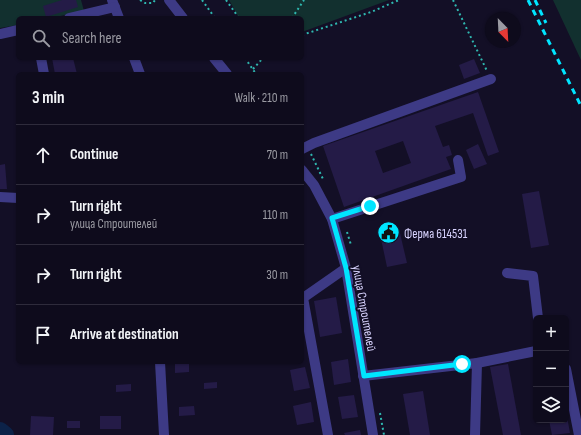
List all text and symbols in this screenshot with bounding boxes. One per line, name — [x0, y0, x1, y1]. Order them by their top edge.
north arrow — [485, 12, 521, 48]
search box — [16, 16, 304, 60]
icon: search — [30, 27, 52, 49]
text: Search here — [62, 29, 122, 48]
text: 3 min — [32, 88, 65, 108]
text: Walk · 210 m — [235, 90, 288, 106]
icon: ahead — [32, 144, 54, 166]
text: Continue — [70, 145, 119, 164]
text: 70 m — [267, 147, 288, 163]
text: Turn right — [70, 197, 122, 216]
route end — [361, 197, 379, 215]
icon: right — [32, 204, 54, 226]
text: 110 m — [263, 207, 288, 223]
text: улица Строителей — [70, 216, 157, 232]
public building icon: Ферма 614531 — [376, 220, 402, 246]
place label: Ферма 614531 — [404, 226, 468, 242]
icon: right — [32, 264, 54, 286]
street label: улица Строителей — [349, 264, 379, 352]
text: Turn right — [70, 265, 122, 284]
text: 30 m — [266, 267, 288, 283]
map controls — [533, 315, 569, 423]
button: + — [533, 315, 569, 351]
icon: arrive — [32, 324, 54, 346]
text: Arrive at destination — [70, 325, 179, 344]
button: − — [533, 351, 569, 387]
route start — [453, 355, 471, 373]
button: layers — [533, 387, 569, 423]

